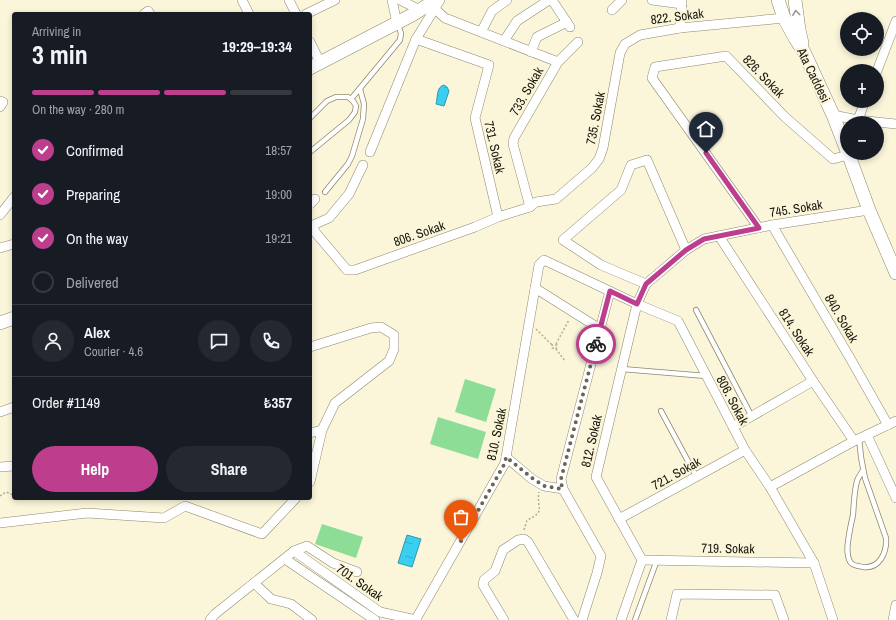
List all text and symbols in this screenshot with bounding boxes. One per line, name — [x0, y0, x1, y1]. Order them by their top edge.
street label: 822. Sokak — [650, 5, 705, 28]
one-way arrow — [792, 9, 801, 16]
map controls — [840, 12, 884, 160]
button: locate — [840, 12, 884, 56]
text: Arriving in — [32, 23, 81, 40]
text: 19:29–19:34 — [222, 36, 292, 57]
text: 3 min — [32, 37, 88, 72]
street label: Ata Caddesi — [793, 44, 834, 105]
street label: 826. Sokak — [739, 51, 789, 102]
street label: 733. Sokak — [506, 63, 547, 119]
button: + — [840, 64, 884, 108]
street label: 735. Sokak — [582, 90, 609, 146]
text: On the way · 280 m — [32, 101, 124, 118]
pin — [689, 112, 723, 153]
button: − — [840, 116, 884, 160]
icon: home — [695, 118, 717, 140]
street label: 731. Sokak — [480, 119, 509, 176]
icon: check — [32, 139, 54, 161]
text: Confirmed — [66, 140, 123, 161]
text: 18:57 — [265, 142, 292, 159]
icon: check — [32, 183, 54, 205]
text: Preparing — [66, 184, 120, 205]
text: 19:00 — [265, 186, 292, 203]
street label: 745. Sokak — [768, 196, 824, 221]
street label: 806. Sokak — [391, 217, 448, 250]
icon: check — [32, 227, 54, 249]
text: On the way — [66, 228, 128, 249]
text: 19:21 — [265, 230, 292, 247]
text: Delivered — [66, 272, 119, 293]
street label: 840. Sokak — [821, 291, 863, 346]
street label: 814. Sokak — [775, 305, 819, 360]
button: person — [32, 320, 74, 362]
button: chat — [198, 320, 240, 362]
button: phone — [250, 320, 292, 362]
text: Alex — [84, 322, 110, 343]
courier — [576, 324, 616, 364]
icon: bike — [585, 333, 607, 355]
text: Courier · 4.6 — [84, 343, 143, 360]
street label: 806. Sokak — [713, 373, 753, 428]
text: Order #1149 — [32, 392, 100, 413]
text: ₺357 — [264, 392, 292, 413]
street label: 810. Sokak — [483, 406, 510, 462]
street label: 812. Sokak — [577, 413, 606, 469]
button: Help — [32, 446, 158, 492]
button: Share — [166, 446, 292, 492]
street label: 721. Sokak — [649, 453, 704, 494]
pin — [444, 500, 478, 541]
icon: bag — [450, 506, 472, 528]
street label: 719. Sokak — [701, 540, 755, 557]
street label: 701. Sokak — [333, 560, 387, 605]

